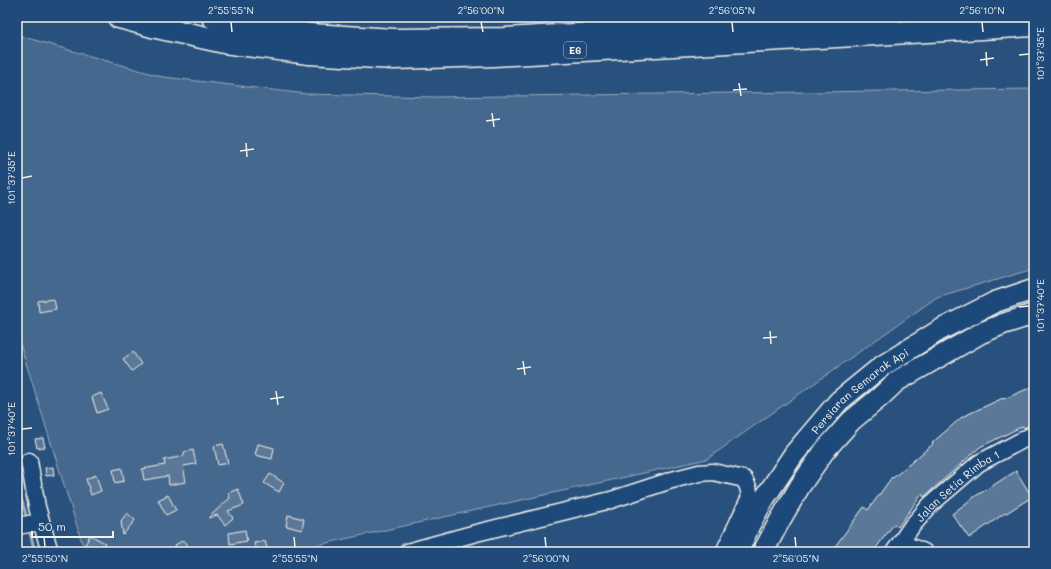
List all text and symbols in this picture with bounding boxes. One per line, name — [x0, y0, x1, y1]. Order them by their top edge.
text: 2°55'55"N — [208, 3, 254, 17]
text: 2°56'00"N — [458, 3, 504, 17]
text: 2°56'05"N — [709, 3, 755, 17]
text: 2°56'10"N — [959, 3, 1005, 17]
text: 101°37'35"E — [1033, 27, 1047, 81]
road number: E6 — [564, 42, 586, 58]
text: 101°37'35"E — [4, 151, 18, 205]
text: 101°37'40"E — [1033, 279, 1047, 333]
street label: Persiaran Semarak Api — [807, 344, 911, 436]
text: 101°37'40"E — [4, 402, 18, 456]
street label: Jalan Setia Rimba 1 — [912, 446, 1002, 524]
scale bar — [32, 513, 113, 539]
text: 50 m — [38, 518, 66, 534]
text: 2°55'50"N — [22, 551, 68, 565]
text: 2°55'55"N — [272, 551, 318, 565]
text: 2°56'00"N — [523, 551, 569, 565]
text: 2°56'05"N — [773, 551, 819, 565]

